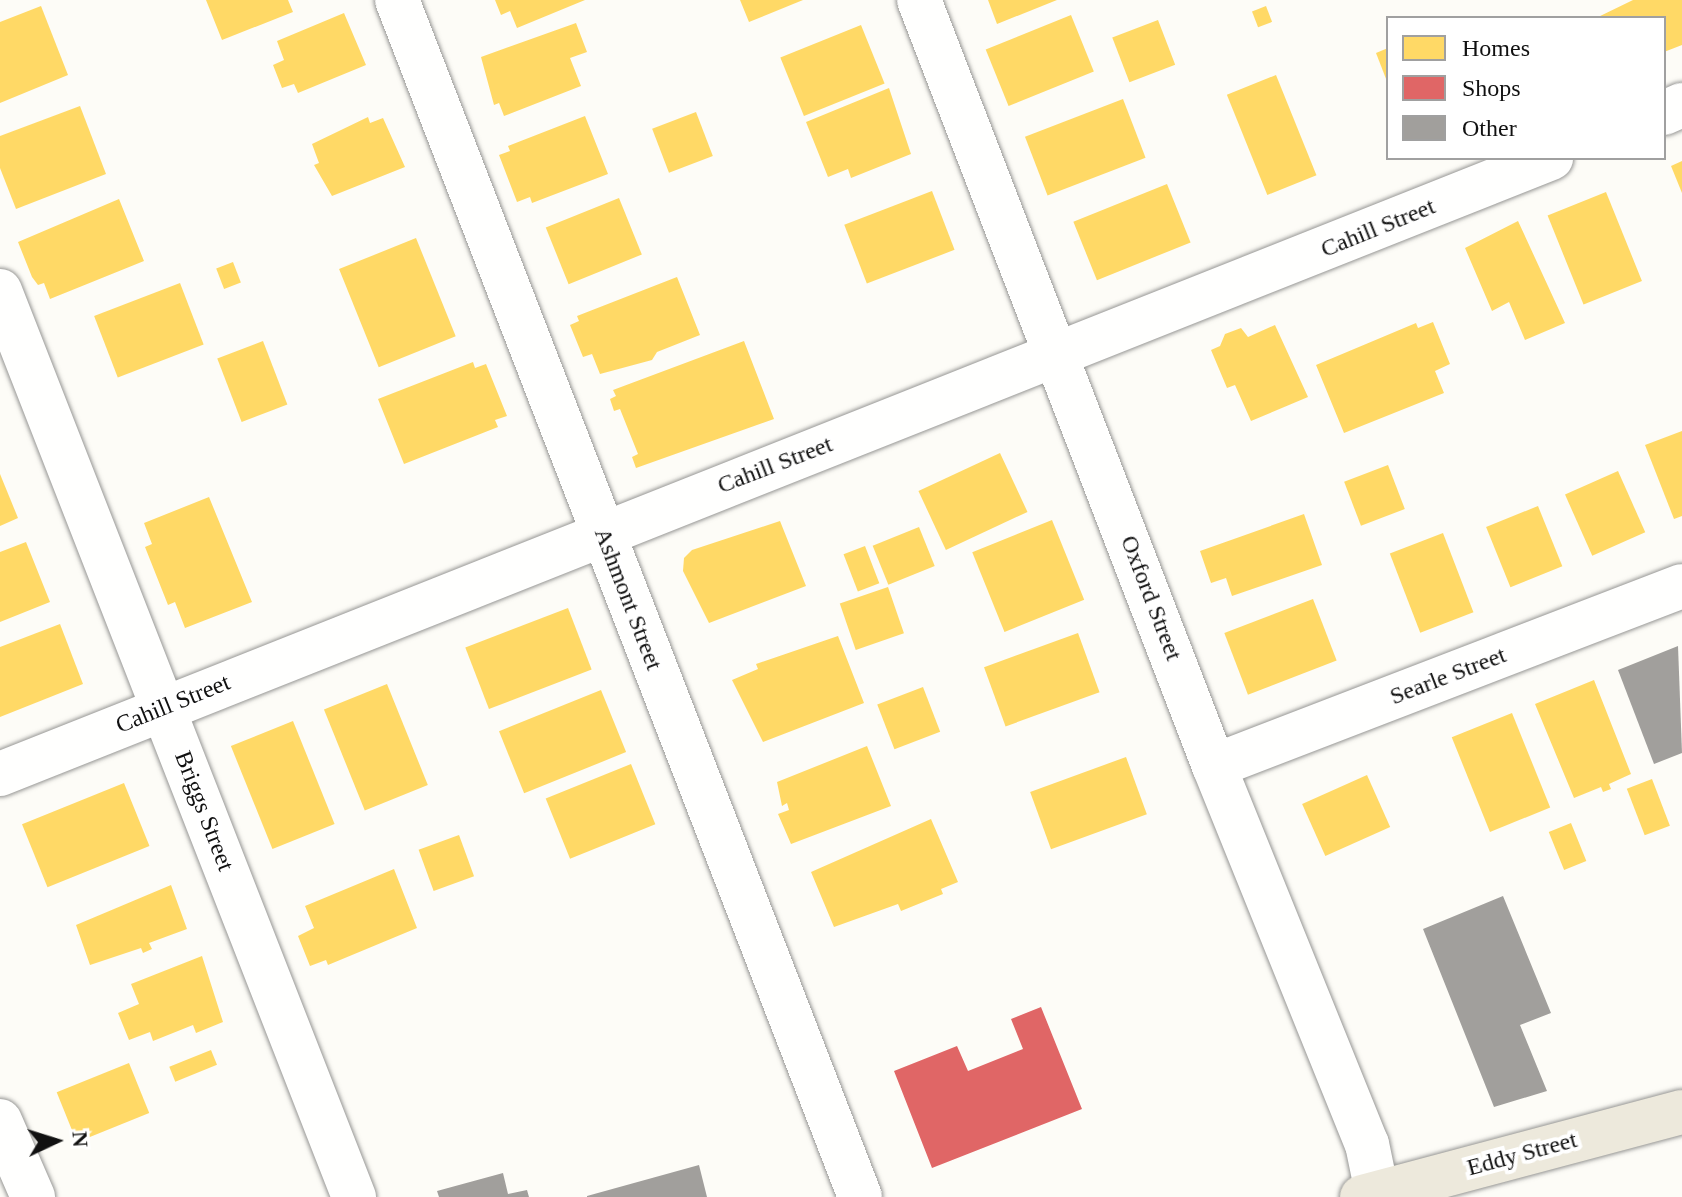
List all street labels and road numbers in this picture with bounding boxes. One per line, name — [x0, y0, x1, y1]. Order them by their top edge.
street label: Cahill Street — [1317, 192, 1439, 264]
street label: Cahill Street — [714, 430, 836, 500]
street label: Ashmont Street — [588, 524, 668, 674]
street label: Oxford Street — [1114, 532, 1188, 664]
street label: Searle Street — [1386, 641, 1510, 711]
street label: Cahill Street — [112, 668, 234, 740]
street label: Briggs Street — [168, 747, 240, 875]
street label: Eddy Street — [1464, 1126, 1580, 1182]

